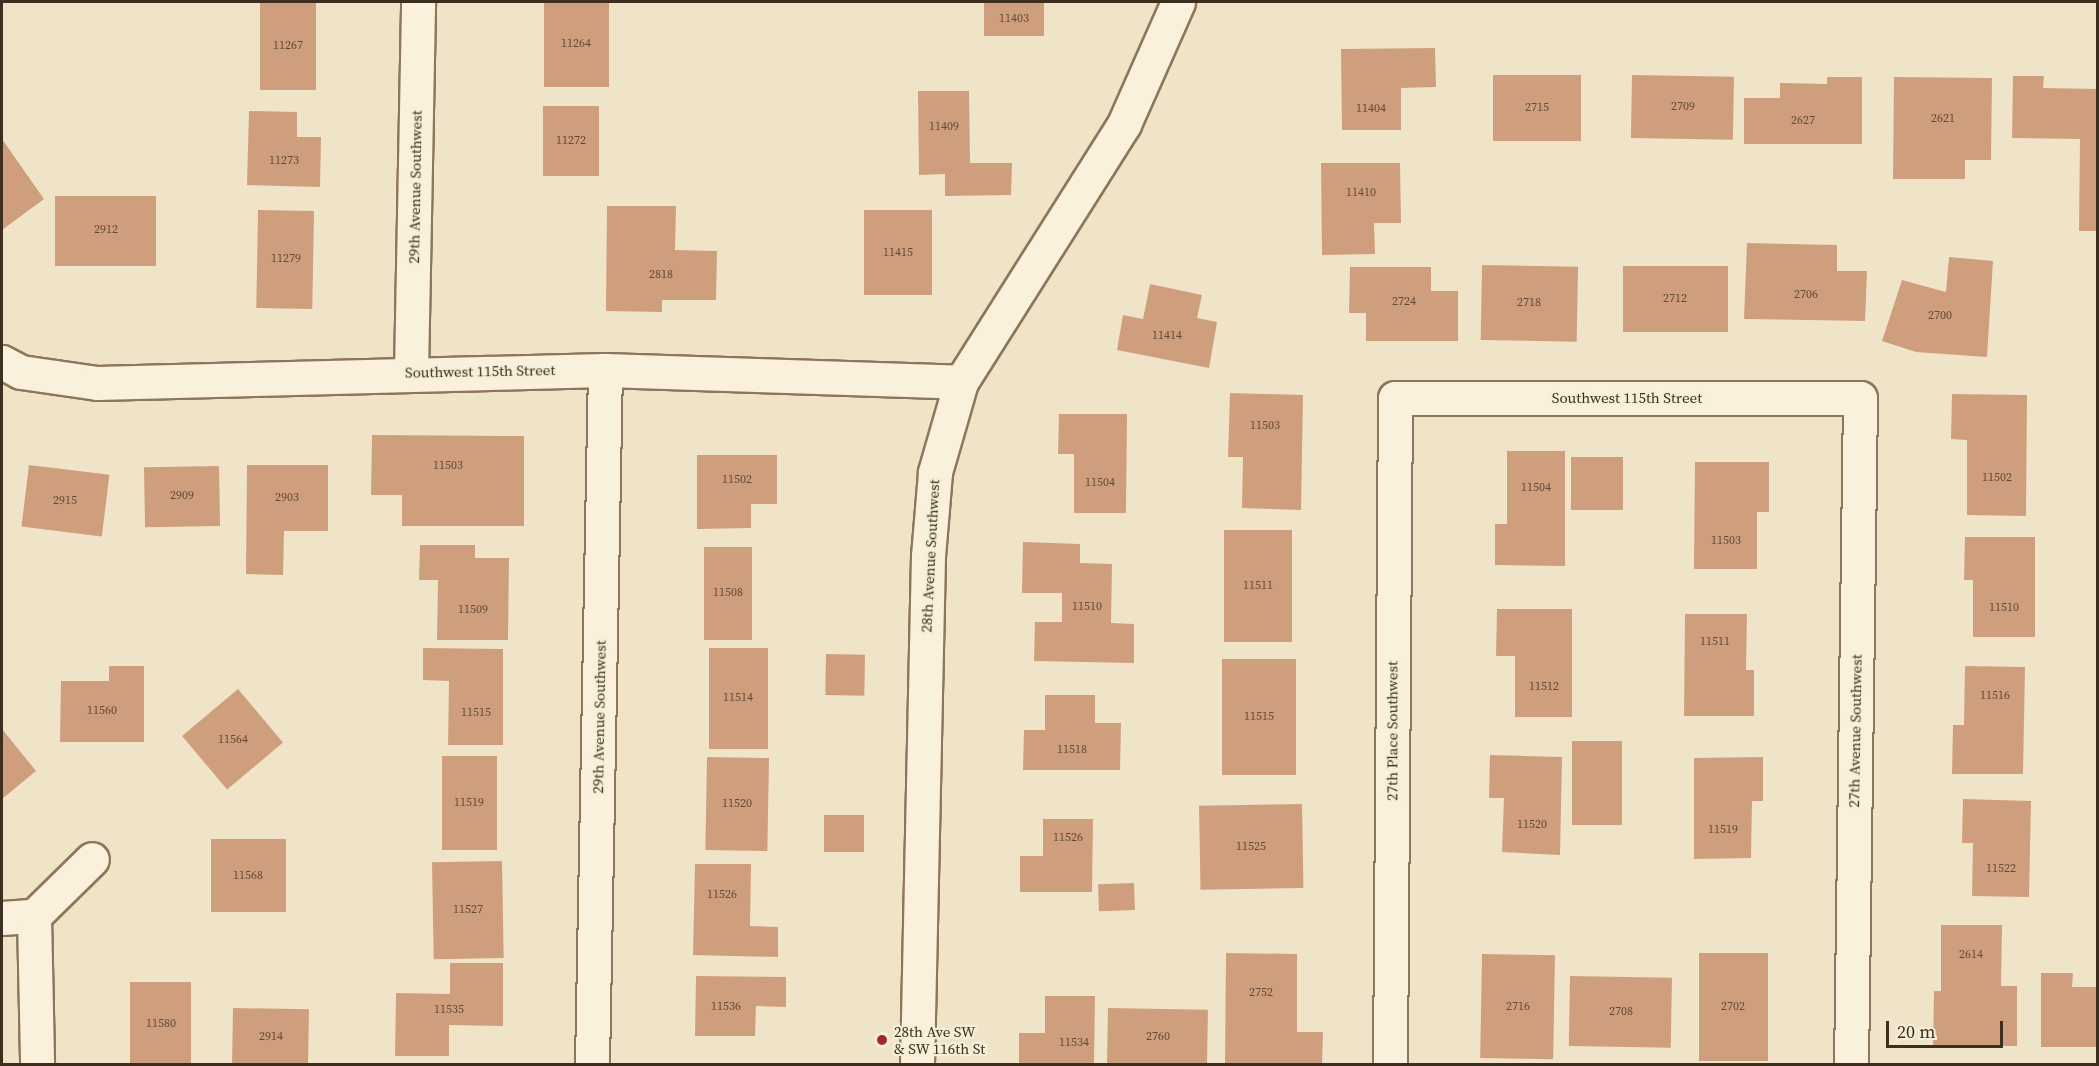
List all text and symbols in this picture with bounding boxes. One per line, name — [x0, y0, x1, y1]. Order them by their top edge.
house number: 11403 — [999, 12, 1029, 26]
house number: 11264 — [561, 37, 591, 51]
house number: 11267 — [273, 39, 303, 53]
house number: 2709 — [1671, 100, 1695, 114]
house number: 2715 — [1525, 101, 1549, 115]
house number: 11404 — [1356, 102, 1386, 116]
street label: 29th Avenue Southwest — [405, 110, 425, 264]
house number: 2621 — [1931, 112, 1955, 126]
house number: 2627 — [1791, 114, 1815, 128]
house number: 11409 — [929, 120, 959, 134]
house number: 11272 — [556, 134, 586, 148]
house number: 11273 — [269, 154, 299, 168]
house number: 11410 — [1346, 186, 1376, 200]
house number: 2912 — [94, 223, 118, 237]
house number: 11415 — [883, 246, 913, 260]
house number: 11279 — [271, 252, 301, 266]
house number: 2818 — [649, 268, 673, 282]
house number: 2706 — [1794, 288, 1818, 302]
house number: 2712 — [1663, 292, 1687, 306]
house number: 2724 — [1392, 295, 1416, 309]
house number: 2718 — [1517, 296, 1541, 310]
house number: 2700 — [1928, 309, 1952, 323]
house number: 11414 — [1152, 329, 1182, 343]
street label: Southwest 115th Street — [405, 361, 555, 381]
street label: Southwest 115th Street — [1552, 389, 1702, 407]
house number: 11503 — [1250, 419, 1280, 433]
house number: 11503 — [433, 459, 463, 473]
house number: 11502 — [1982, 471, 2012, 485]
house number: 11502 — [722, 473, 752, 487]
house number: 11504 — [1085, 476, 1115, 490]
street label: 28th Avenue Southwest — [917, 479, 943, 633]
house number: 11504 — [1521, 481, 1551, 495]
house number: 2909 — [170, 489, 194, 503]
house number: 2903 — [275, 491, 299, 505]
house number: 2915 — [53, 494, 77, 508]
house number: 11503 — [1711, 534, 1741, 548]
house number: 11511 — [1243, 579, 1273, 593]
house number: 11508 — [713, 586, 743, 600]
house number: 11510 — [1072, 600, 1102, 614]
house number: 11510 — [1989, 601, 2019, 615]
house number: 11509 — [458, 603, 488, 617]
house number: 11511 — [1700, 635, 1730, 649]
street label: 29th Avenue Southwest — [589, 640, 609, 794]
street label: 27th Avenue Southwest — [1845, 654, 1865, 808]
street label: 27th Place Southwest — [1383, 661, 1401, 801]
house number: 11512 — [1529, 680, 1559, 694]
house number: 11516 — [1980, 689, 2010, 703]
house number: 11514 — [723, 691, 753, 705]
house number: 11560 — [87, 704, 117, 718]
house number: 11515 — [461, 706, 491, 720]
house number: 11515 — [1244, 710, 1274, 724]
house number: 11564 — [218, 733, 248, 747]
house number: 11518 — [1057, 743, 1087, 757]
house number: 11519 — [454, 796, 484, 810]
house number: 11520 — [722, 797, 752, 811]
house number: 11520 — [1517, 818, 1547, 832]
house number: 11519 — [1708, 823, 1738, 837]
house number: 11526 — [1053, 831, 1083, 845]
house number: 11525 — [1236, 840, 1266, 854]
house number: 11522 — [1986, 862, 2016, 876]
house number: 11568 — [233, 869, 263, 883]
house number: 11526 — [707, 888, 737, 902]
house number: 11527 — [453, 903, 483, 917]
house number: 2614 — [1959, 948, 1983, 962]
house number: 2752 — [1249, 986, 1273, 1000]
house number: 11536 — [711, 1000, 741, 1014]
house number: 2716 — [1506, 1000, 1530, 1014]
house number: 2702 — [1721, 1000, 1745, 1014]
house number: 11535 — [434, 1003, 464, 1017]
house number: 2708 — [1609, 1005, 1633, 1019]
scale bar — [1889, 1009, 2006, 1047]
house number: 11580 — [146, 1017, 176, 1031]
text: 20 m — [1897, 1019, 1935, 1044]
place label: 28th Ave SW & SW 116th St — [894, 1022, 986, 1057]
house number: 2914 — [259, 1030, 283, 1044]
house number: 2760 — [1146, 1030, 1170, 1044]
marker: 28th Ave SW & SW 116th St — [875, 1033, 889, 1047]
house number: 11534 — [1059, 1036, 1089, 1050]

